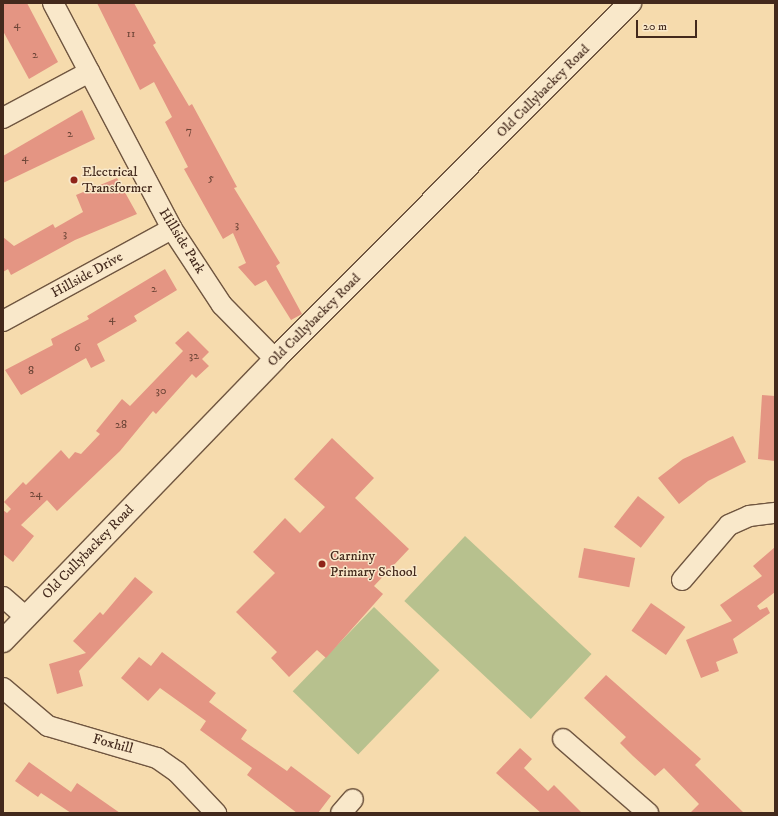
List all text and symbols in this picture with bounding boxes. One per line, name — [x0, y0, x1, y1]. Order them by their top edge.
scale bar — [638, 12, 699, 38]
house number: 4 — [14, 18, 20, 32]
text: 20 m — [643, 19, 667, 34]
house number: 11 — [127, 27, 135, 41]
street label: Old Cullybackey Road — [493, 41, 593, 141]
house number: 2 — [32, 48, 38, 62]
house number: 7 — [186, 124, 192, 138]
house number: 2 — [67, 127, 73, 141]
house number: 4 — [22, 151, 28, 165]
place label: Electrical Transformer — [82, 164, 152, 196]
house number: 5 — [208, 171, 214, 185]
marker: Electrical Transformer — [69, 175, 79, 185]
street label: Hillside Park — [155, 205, 209, 277]
house number: 3 — [235, 218, 239, 232]
house number: 3 — [63, 227, 67, 241]
street label: Hillside Drive — [48, 248, 126, 302]
street label: Old Cullybackey Road — [264, 270, 364, 370]
house number: 2 — [151, 282, 157, 296]
house number: 4 — [109, 312, 115, 326]
house number: 6 — [74, 341, 80, 355]
house number: 32 — [189, 349, 199, 363]
house number: 8 — [28, 364, 34, 378]
house number: 30 — [156, 384, 166, 398]
house number: 28 — [115, 418, 127, 432]
house number: 24 — [30, 487, 42, 501]
street label: Old Cullybackey Road — [39, 501, 137, 603]
place label: Carniny Primary School — [330, 548, 417, 580]
marker: Carniny Primary School — [317, 559, 327, 569]
street label: Foxhill — [91, 731, 135, 757]

